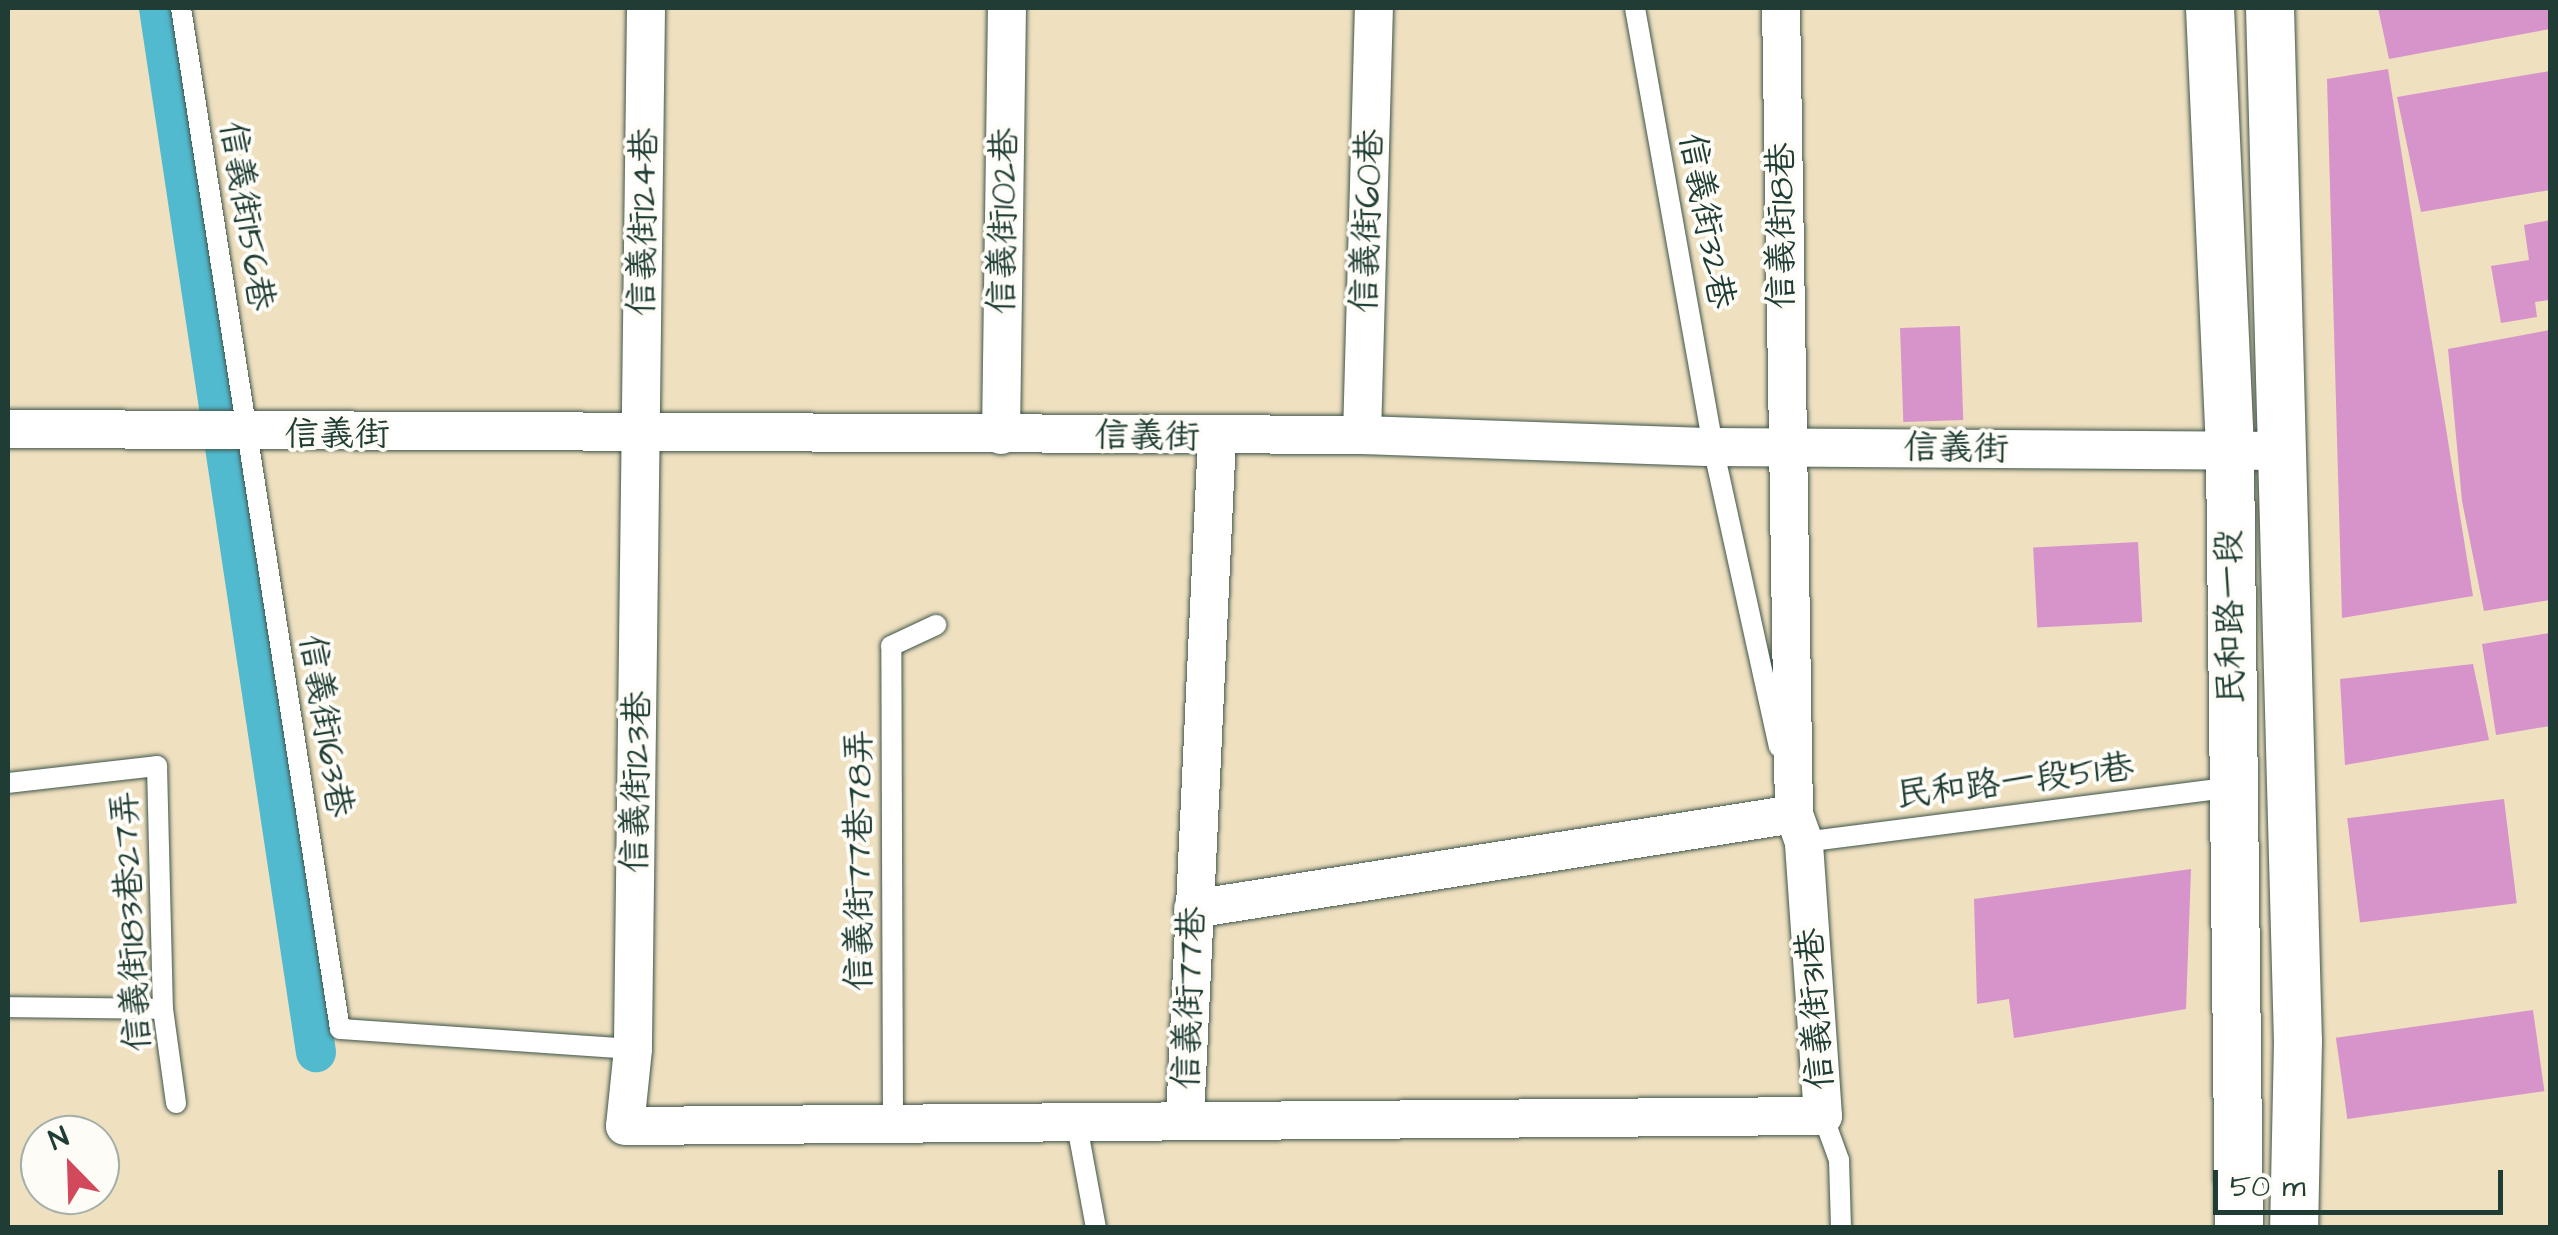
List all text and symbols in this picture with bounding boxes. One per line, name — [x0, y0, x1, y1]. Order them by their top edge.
street label: 信義街156巷 — [210, 118, 282, 314]
street label: 信義街124巷 — [621, 127, 667, 317]
street label: 信義街102巷 — [981, 127, 1027, 315]
street label: 信義街60巷 — [1344, 128, 1392, 314]
street label: 信義街32巷 — [1670, 130, 1742, 312]
street label: 信義街18巷 — [1761, 142, 1803, 310]
street label: 信義街 — [285, 414, 389, 456]
street label: 信義街 — [1094, 415, 1200, 459]
street label: 信義街 — [1903, 427, 2009, 471]
street label: 民和路一段 — [2208, 529, 2254, 705]
street label: 信義街163巷 — [290, 632, 360, 820]
street label: 信義街123巷 — [614, 690, 660, 874]
street label: 信義街77巷78弄 — [839, 729, 881, 991]
street label: 民和路一段51巷 — [1894, 747, 2136, 817]
street label: 信義街183巷27弄 — [104, 789, 160, 1053]
street label: 信義街77巷 — [1166, 906, 1214, 1090]
street label: 信義街31巷 — [1789, 927, 1843, 1091]
north arrow — [20, 1115, 120, 1215]
text: N — [43, 1117, 75, 1160]
scale bar — [2218, 1150, 2508, 1212]
text: 50 m — [2230, 1166, 2306, 1208]

